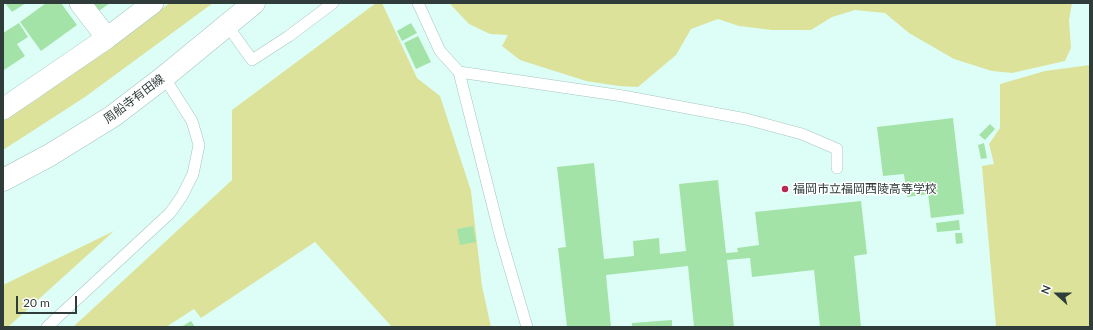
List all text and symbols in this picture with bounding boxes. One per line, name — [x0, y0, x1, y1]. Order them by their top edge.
street label: 周船寺有田線 — [101, 72, 167, 126]
place label: 福岡市立福岡西陵高等学校 — [793, 182, 937, 196]
marker: 福岡市立福岡西陵高等学校 — [780, 184, 790, 194]
north arrow — [1037, 274, 1077, 314]
text: N — [1038, 283, 1053, 296]
scale bar — [18, 288, 79, 314]
text: 20 m — [23, 295, 50, 310]

